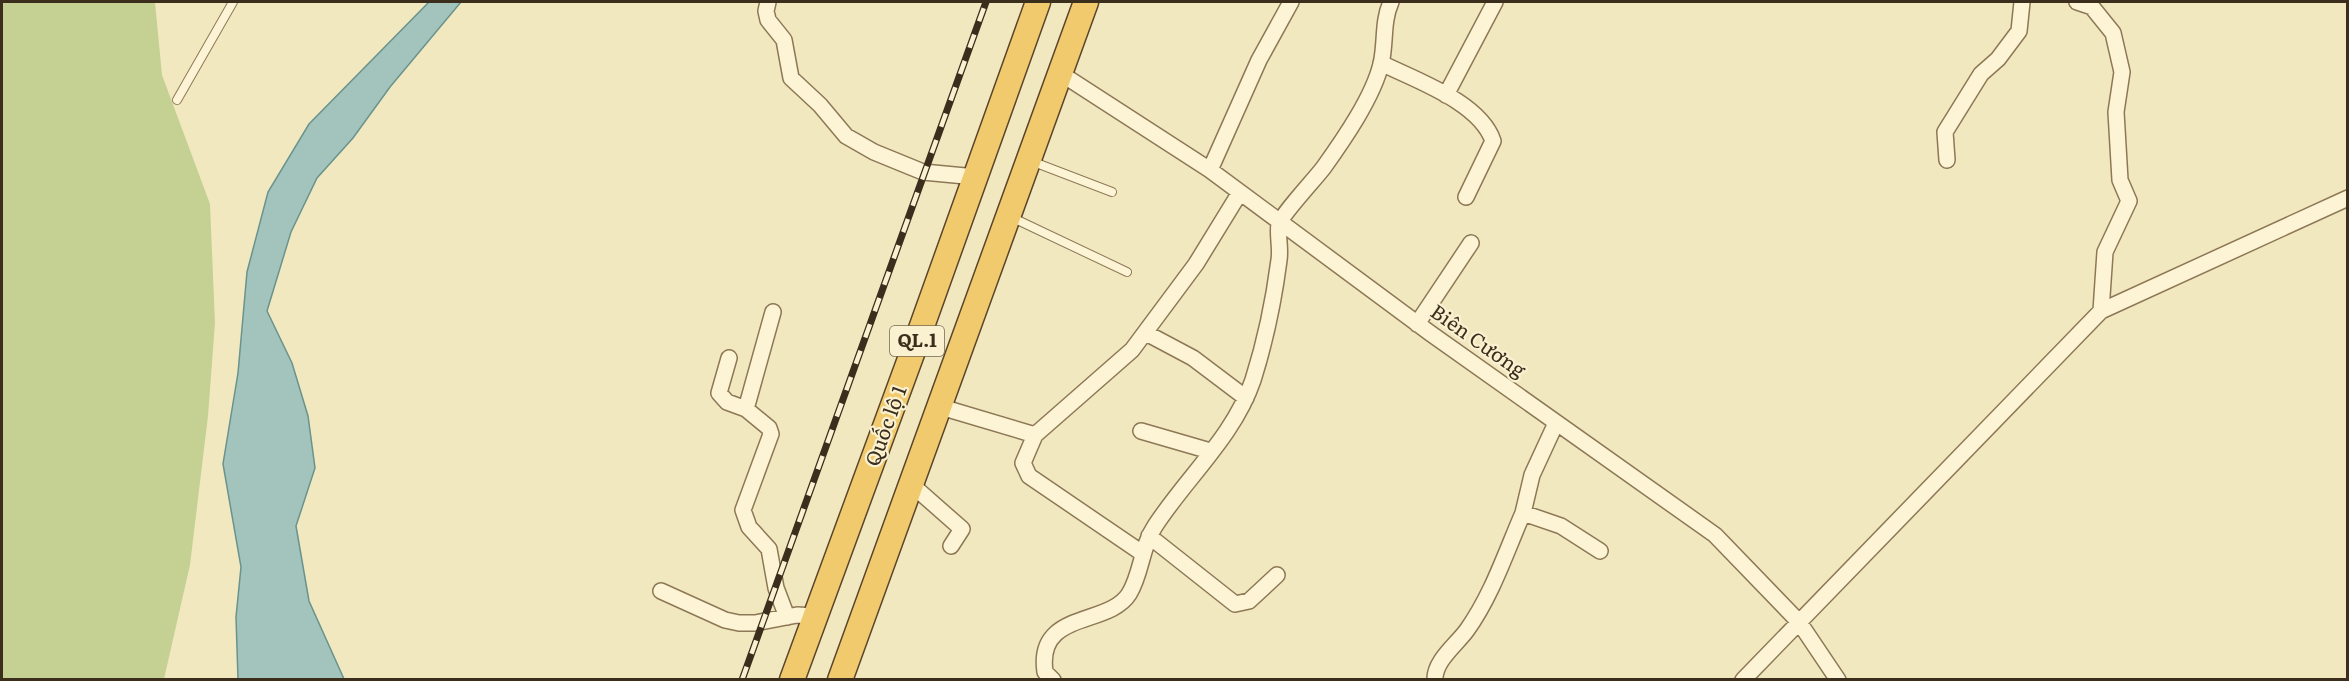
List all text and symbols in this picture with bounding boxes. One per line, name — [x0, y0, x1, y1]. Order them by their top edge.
street label: Biên Cương — [1425, 295, 1534, 384]
road number: QL.1 — [890, 326, 944, 356]
street label: Quốc lộ 1 — [856, 381, 913, 470]

